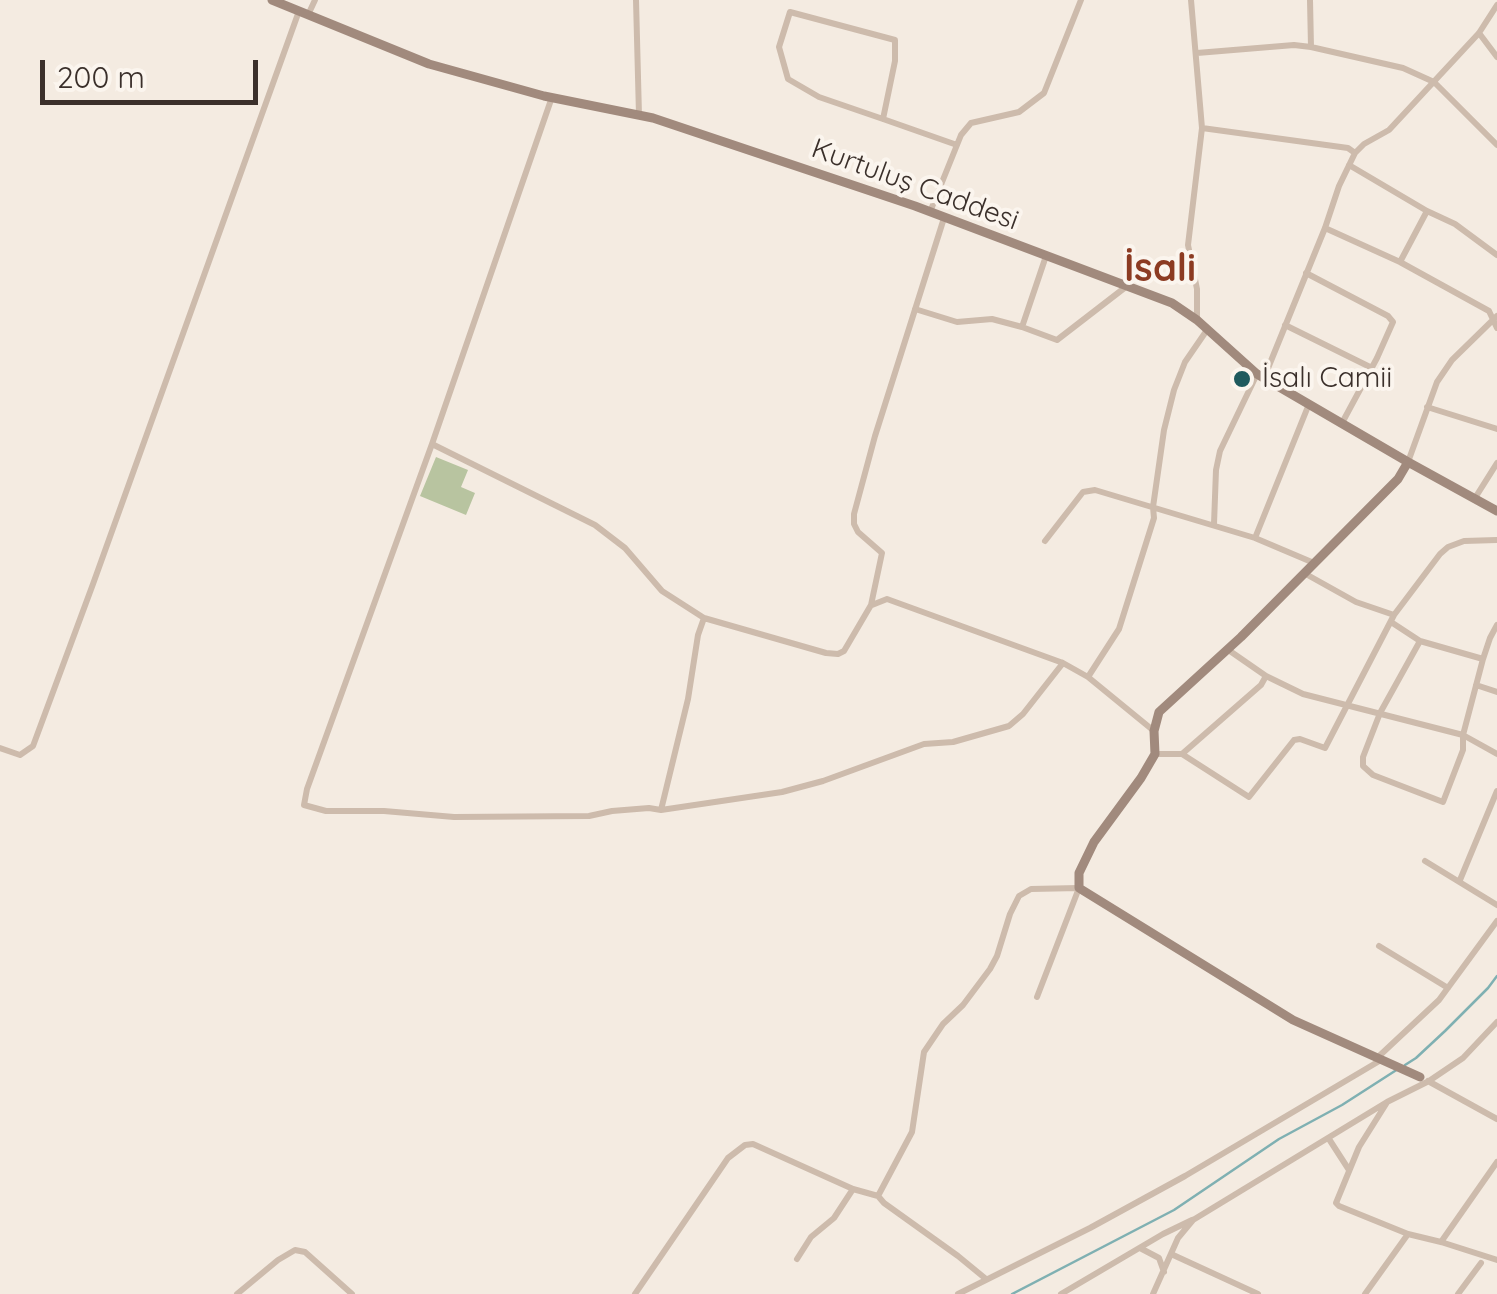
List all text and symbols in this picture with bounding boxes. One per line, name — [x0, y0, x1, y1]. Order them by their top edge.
scale bar — [45, 40, 262, 102]
text: 200 m — [57, 58, 145, 96]
street label: Kurtuluş Caddesi — [807, 132, 1023, 238]
district label: İsali — [1124, 247, 1196, 293]
place label: İsalı Camii — [1262, 362, 1392, 396]
marker: İsalı Camii — [1231, 368, 1253, 390]

